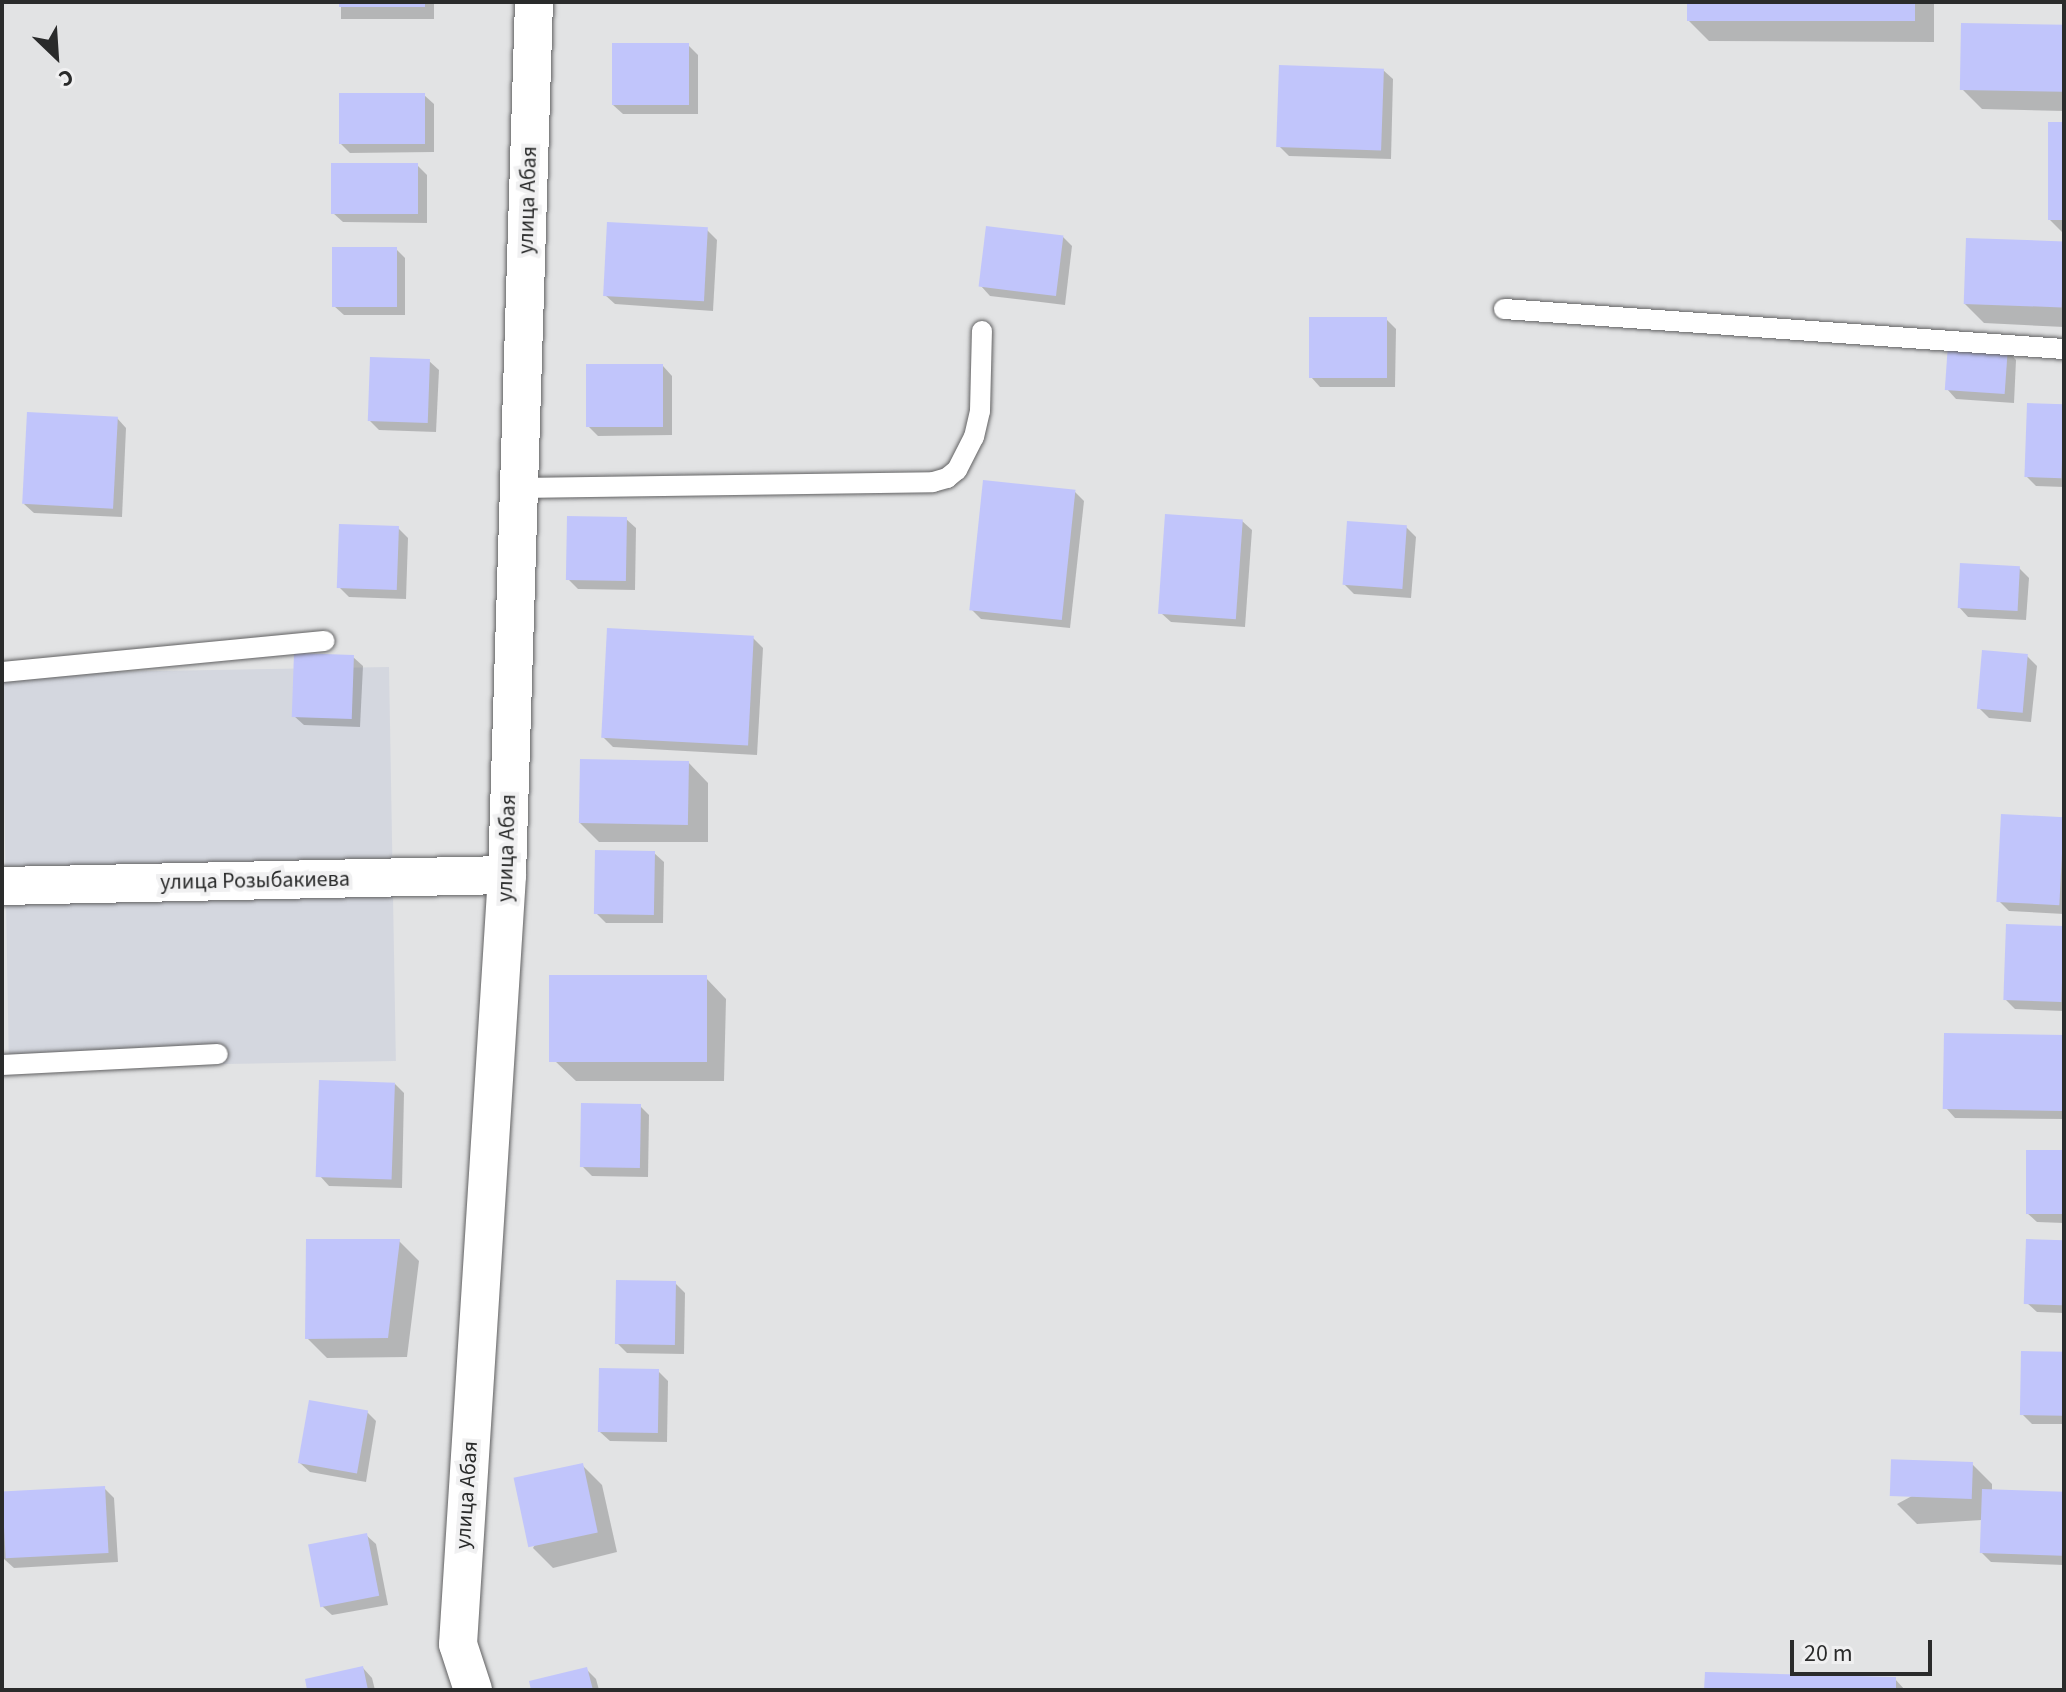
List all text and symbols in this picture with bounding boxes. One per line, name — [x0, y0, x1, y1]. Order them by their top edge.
north arrow — [16, 16, 96, 96]
text: С — [54, 61, 79, 95]
street label: улица Абая — [513, 145, 543, 255]
street label: улица Абая — [492, 793, 522, 903]
street label: улица Розыбакиева — [160, 866, 350, 896]
street label: улица Абая — [450, 1440, 484, 1550]
scale bar — [1794, 1624, 1936, 1674]
text: 20 m — [1804, 1636, 1853, 1671]

